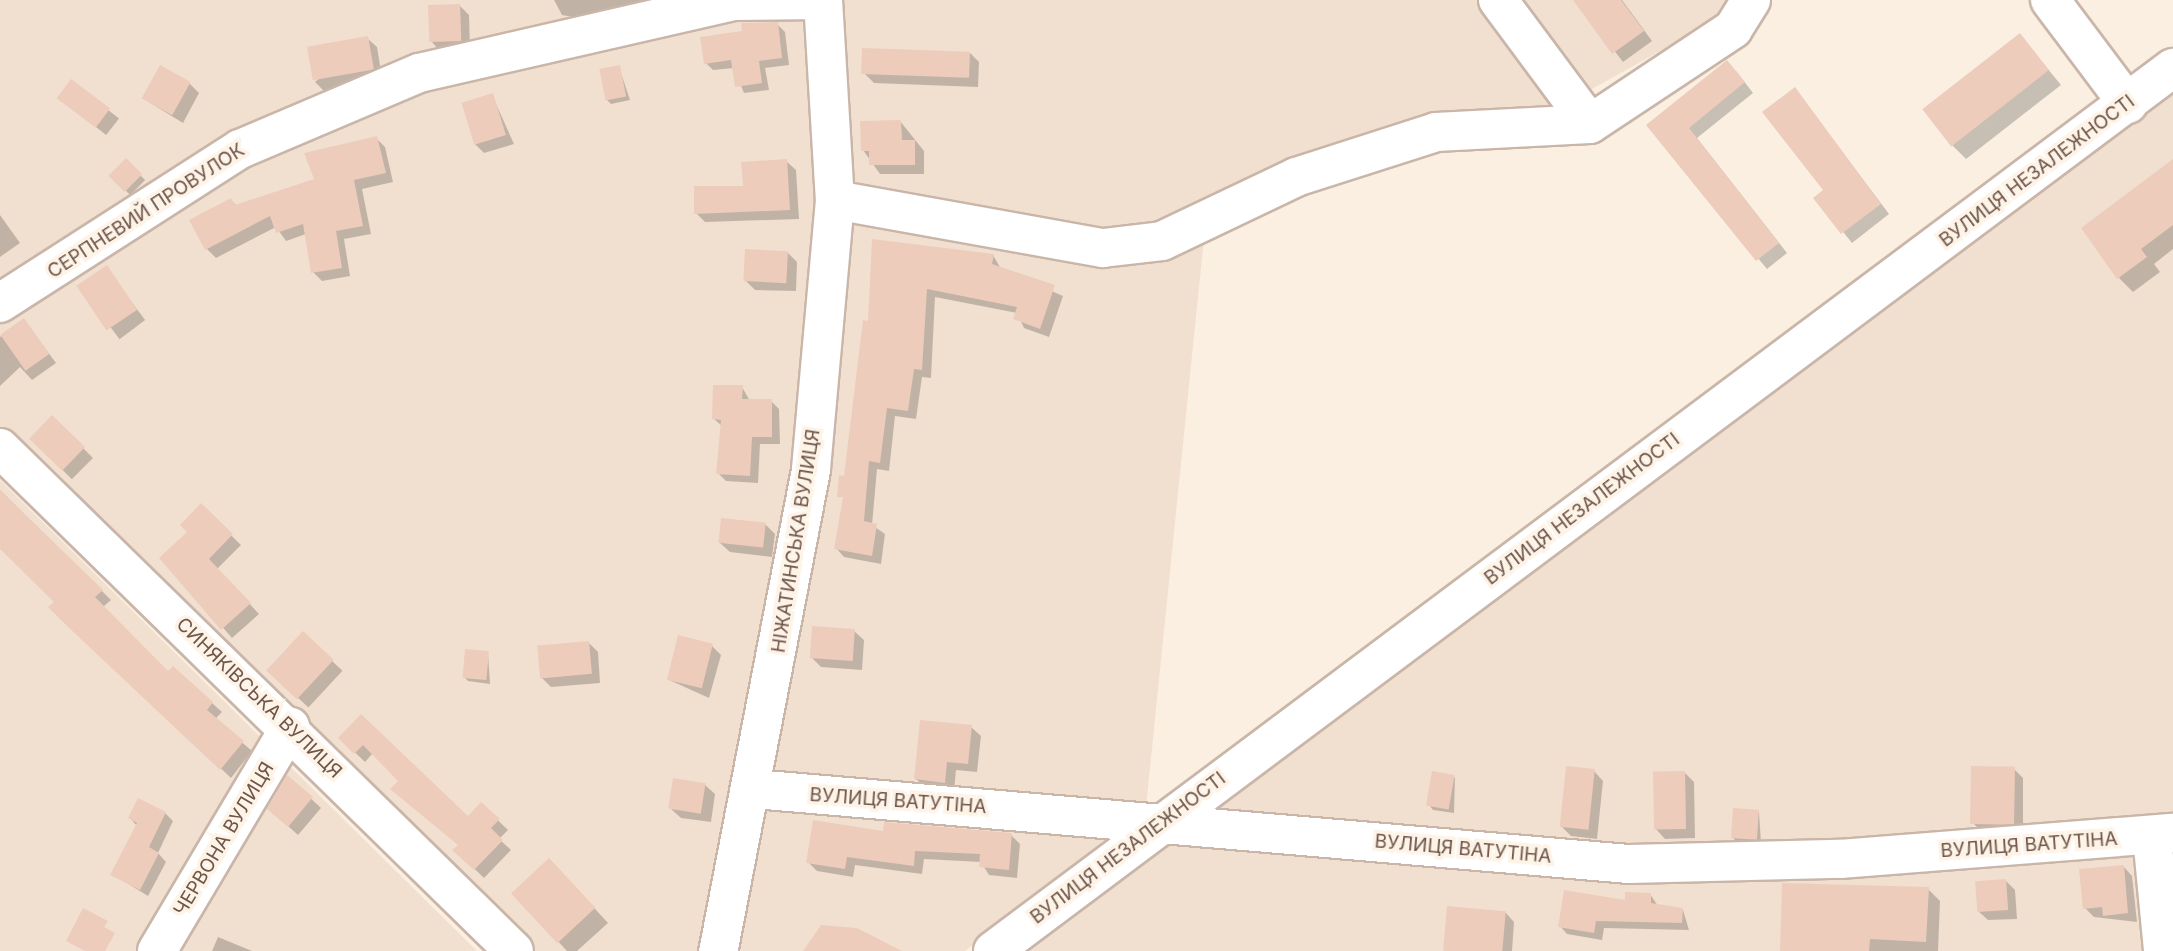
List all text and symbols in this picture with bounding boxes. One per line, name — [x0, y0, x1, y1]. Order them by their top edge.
street label: ВУЛИЦЯ НЕЗАЛЕЖНОСТІ — [1935, 90, 2139, 252]
street label: СЕРПНЕВИЙ ПРОВУЛОК — [43, 139, 249, 283]
street label: НІЖАТИНСЬКА ВУЛИЦЯ — [767, 428, 825, 654]
street label: ВУЛИЦЯ НЕЗАЛЕЖНОСТІ — [1480, 428, 1684, 590]
street label: СИНЯКІВСЬКА ВУЛИЦЯ — [172, 613, 346, 783]
street label: ЧЕРВОНА ВУЛИЦЯ — [169, 758, 279, 920]
street label: ВУЛИЦЯ НЕЗАЛЕЖНОСТІ — [1026, 767, 1230, 929]
street label: ВУЛИЦЯ ВАТУТІНА — [809, 783, 987, 819]
street label: ВУЛИЦЯ ВАТУТІНА — [1940, 827, 2118, 863]
street label: ВУЛИЦЯ ВАТУТІНА — [1374, 830, 1552, 868]

